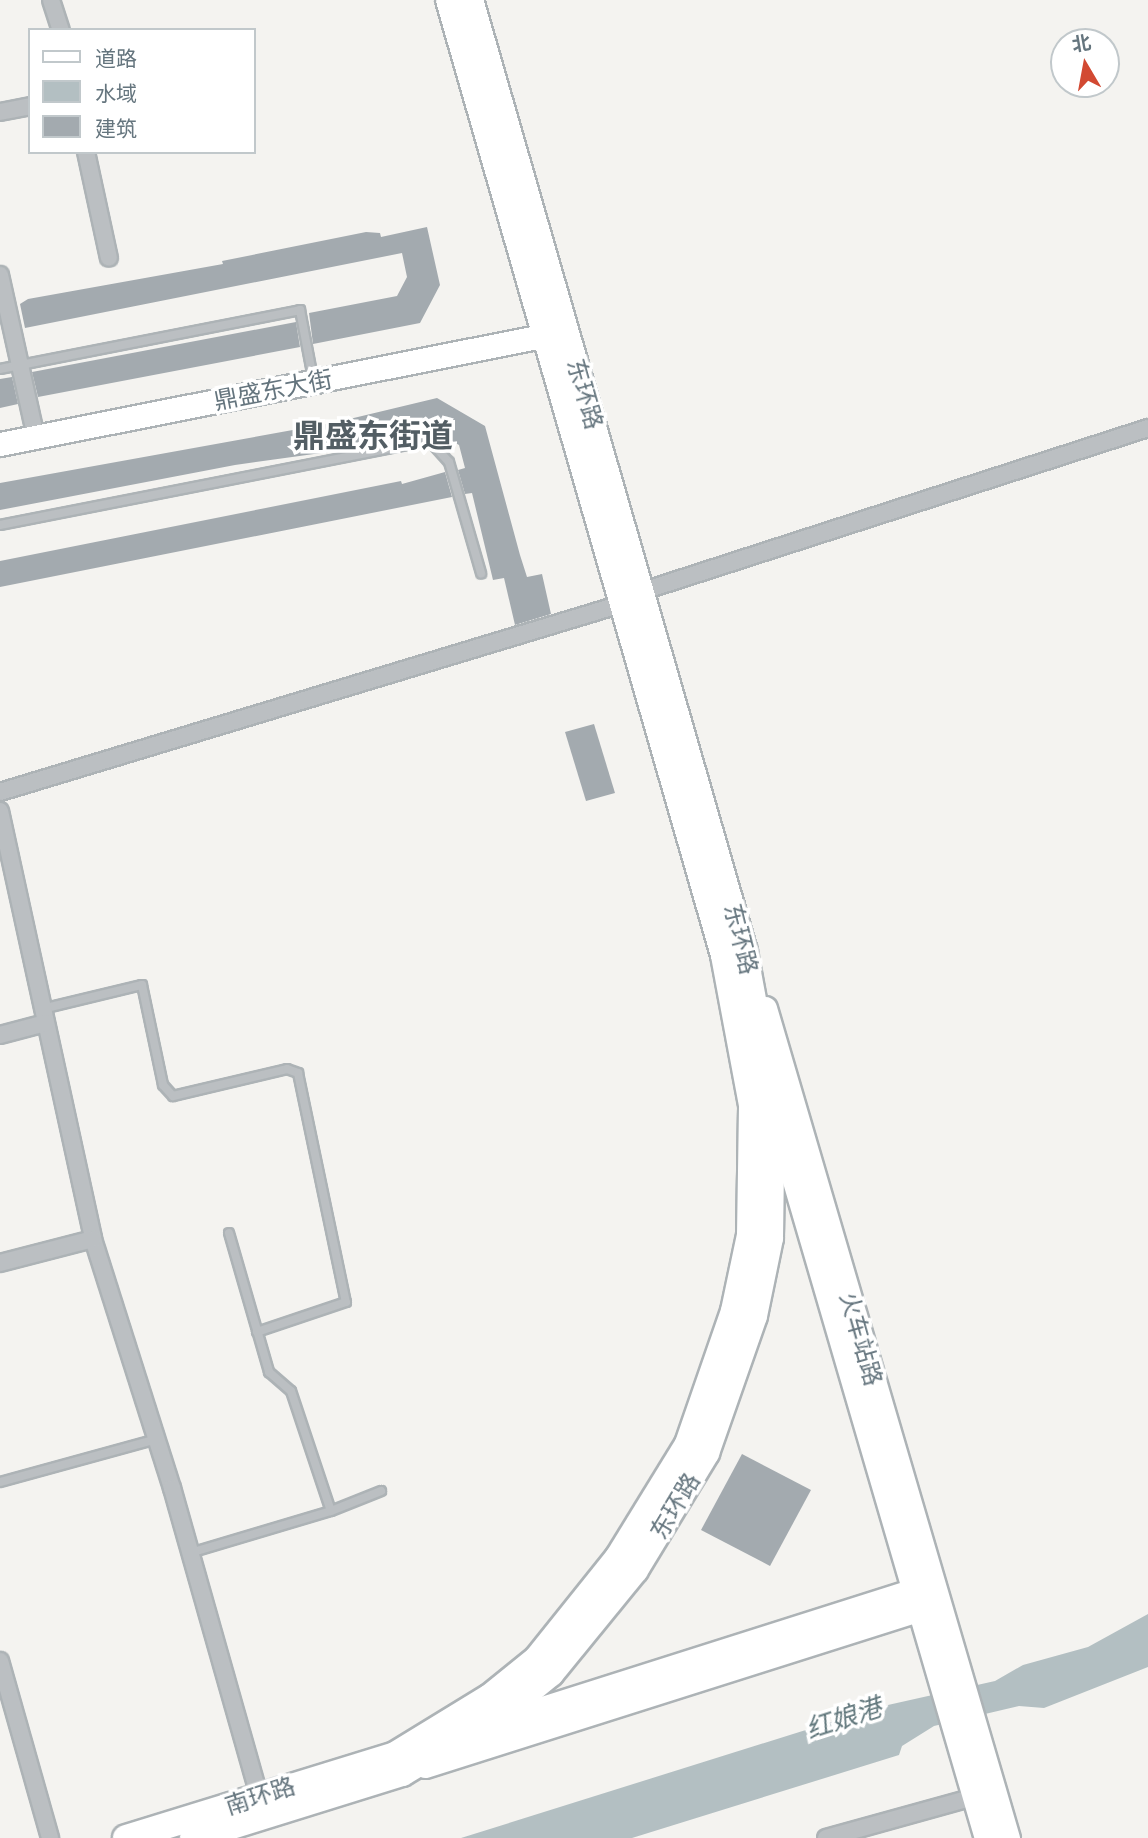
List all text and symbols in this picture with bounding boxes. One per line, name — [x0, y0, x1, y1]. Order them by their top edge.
legend — [28, 28, 256, 154]
north arrow — [1050, 28, 1120, 98]
text: 北 — [1070, 32, 1093, 56]
text: 道路 — [95, 47, 137, 70]
text: 水域 — [95, 82, 137, 105]
text: 建筑 — [95, 117, 137, 140]
street label: 东环路 — [561, 355, 609, 433]
street label: 鼎盛东大街 — [211, 364, 335, 416]
district label: 鼎盛东街道 — [293, 417, 453, 455]
street label: 东环路 — [718, 901, 764, 977]
street label: 火车站路 — [834, 1289, 888, 1389]
street label: 东环路 — [644, 1468, 706, 1544]
water label: 红娘港 — [802, 1692, 886, 1746]
street label: 南环路 — [221, 1771, 299, 1821]

